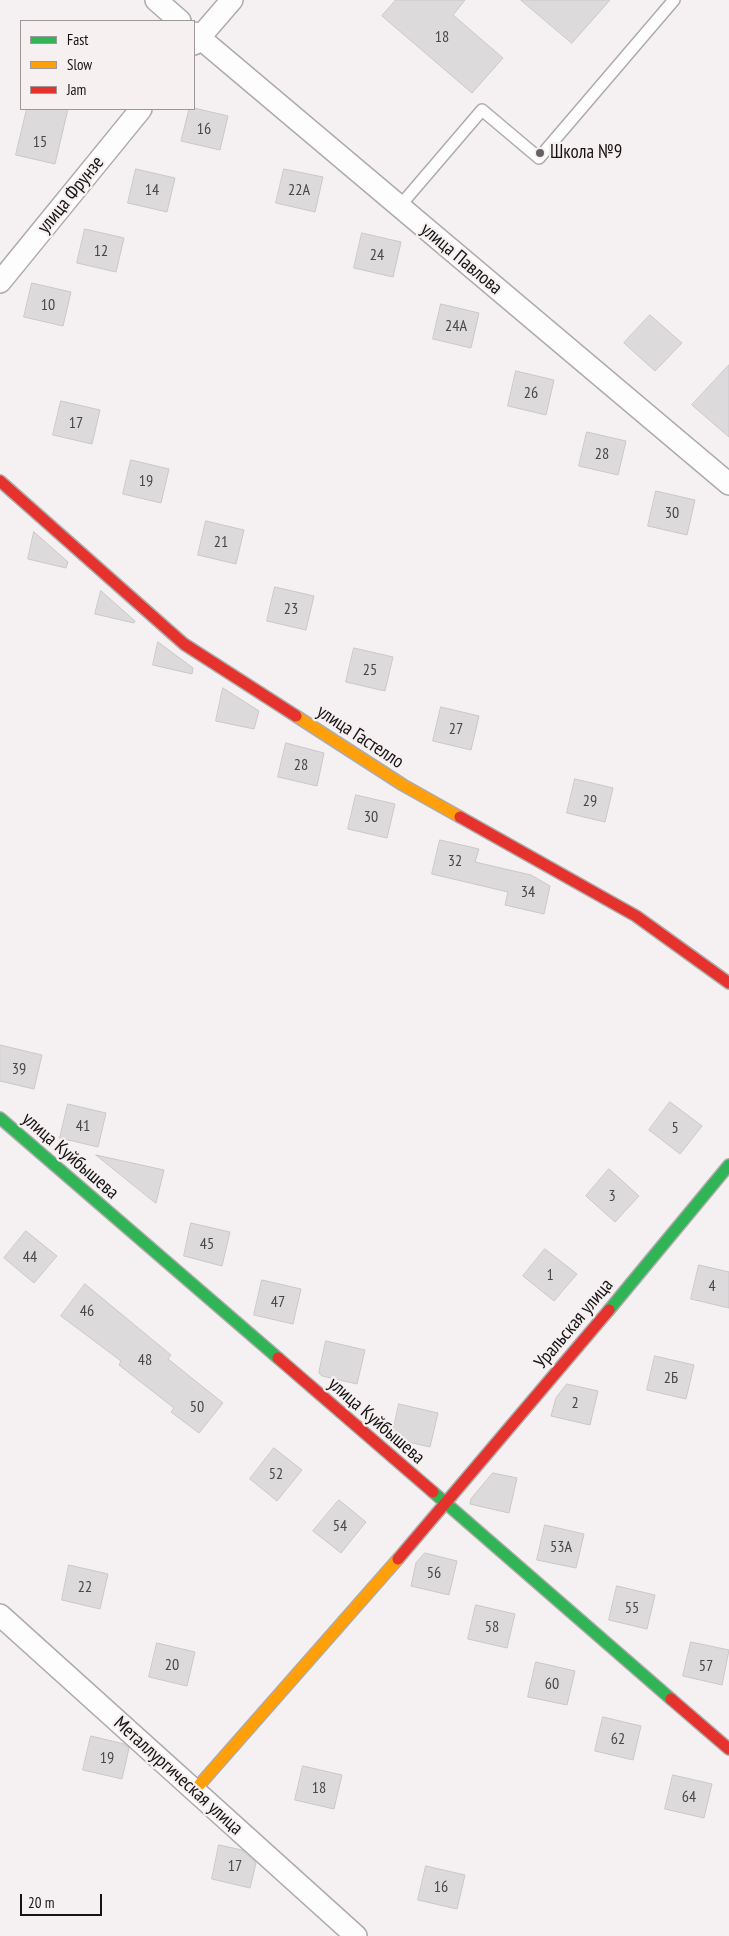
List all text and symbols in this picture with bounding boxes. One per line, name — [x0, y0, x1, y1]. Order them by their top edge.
legend — [20, 20, 195, 110]
house number: 18 — [435, 27, 449, 47]
text: Fast — [67, 30, 88, 49]
text: Slow — [67, 55, 92, 74]
text: Jam — [67, 80, 86, 99]
house number: 16 — [197, 119, 211, 139]
house number: 15 — [33, 132, 47, 152]
place label: Школа №9 — [550, 142, 622, 164]
marker: Школа №9 — [534, 147, 546, 159]
street label: улица Фрунзе — [33, 152, 109, 238]
house number: 14 — [145, 180, 159, 200]
house number: 22А — [288, 180, 310, 200]
street label: улица Павлова — [416, 218, 506, 300]
house number: 12 — [94, 241, 108, 261]
house number: 24 — [370, 245, 384, 265]
house number: 10 — [41, 295, 55, 315]
house number: 24А — [445, 316, 467, 336]
house number: 26 — [524, 383, 538, 403]
house number: 17 — [69, 413, 83, 433]
house number: 28 — [595, 444, 609, 464]
house number: 19 — [139, 471, 153, 491]
house number: 30 — [665, 503, 679, 523]
house number: 21 — [214, 532, 228, 552]
house number: 23 — [284, 599, 298, 619]
house number: 25 — [363, 660, 377, 680]
street label: улица Гастелло — [312, 700, 408, 774]
house number: 27 — [449, 719, 463, 739]
house number: 28 — [294, 755, 308, 775]
house number: 29 — [583, 791, 597, 811]
house number: 30 — [364, 807, 378, 827]
house number: 32 — [448, 851, 462, 871]
house number: 34 — [521, 882, 535, 902]
house number: 39 — [12, 1059, 26, 1079]
street label: улица Куйбышева — [17, 1108, 123, 1204]
house number: 41 — [76, 1116, 90, 1136]
house number: 5 — [671, 1118, 679, 1138]
house number: 3 — [608, 1186, 616, 1206]
house number: 45 — [200, 1234, 214, 1254]
house number: 44 — [23, 1247, 37, 1267]
house number: 1 — [546, 1265, 554, 1285]
street label: Уральская улица — [530, 1274, 618, 1374]
house number: 4 — [708, 1276, 716, 1296]
house number: 47 — [271, 1292, 285, 1312]
house number: 46 — [80, 1301, 94, 1321]
house number: 48 — [138, 1350, 152, 1370]
house number: 2Б — [664, 1368, 678, 1388]
street label: улица Куйбышева — [323, 1373, 429, 1469]
house number: 2 — [571, 1393, 579, 1413]
house number: 50 — [190, 1397, 204, 1417]
house number: 52 — [269, 1464, 283, 1484]
house number: 54 — [333, 1516, 347, 1536]
house number: 53А — [550, 1537, 572, 1557]
house number: 56 — [427, 1563, 441, 1583]
house number: 22 — [78, 1577, 92, 1597]
house number: 55 — [625, 1598, 639, 1618]
house number: 58 — [485, 1617, 499, 1637]
house number: 20 — [165, 1655, 179, 1675]
house number: 57 — [699, 1656, 713, 1676]
house number: 60 — [545, 1674, 559, 1694]
street label: Металлургическая улица — [109, 1712, 247, 1840]
house number: 62 — [611, 1729, 625, 1749]
house number: 19 — [100, 1748, 114, 1768]
house number: 18 — [312, 1778, 326, 1798]
house number: 64 — [682, 1787, 696, 1807]
house number: 17 — [228, 1856, 242, 1876]
house number: 16 — [434, 1877, 448, 1897]
scale bar — [22, 1884, 105, 1916]
text: 20 m — [28, 1893, 54, 1912]

